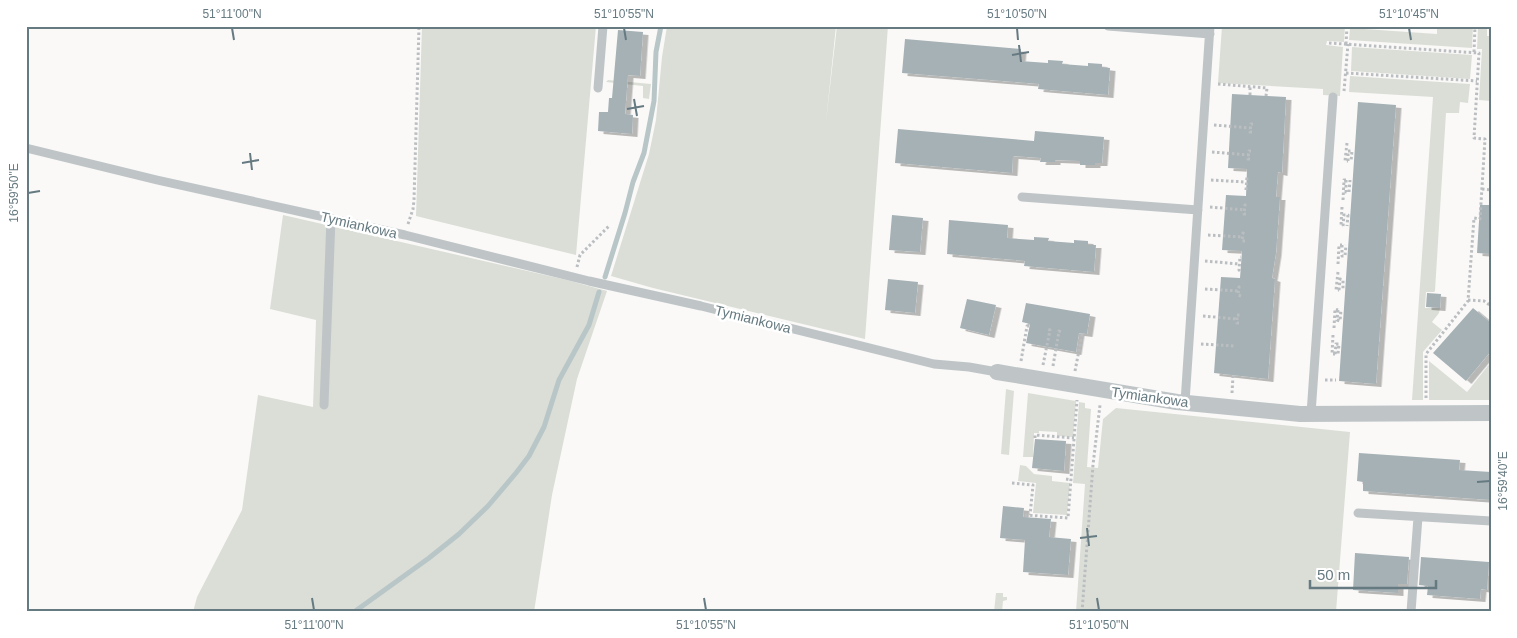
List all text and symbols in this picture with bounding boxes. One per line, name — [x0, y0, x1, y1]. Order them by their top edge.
text: 51°11'00"N — [202, 7, 262, 21]
text: 51°10'55"N — [594, 7, 654, 21]
text: 51°10'50"N — [987, 7, 1047, 21]
text: 51°10'45"N — [1379, 7, 1439, 21]
text: 16°59'50"E — [7, 163, 21, 223]
street label: Tymiankowa — [319, 208, 399, 242]
street label: Tymiankowa — [713, 302, 793, 336]
street label: Tymiankowa — [1110, 384, 1190, 410]
text: 16°59'40"E — [1496, 451, 1510, 511]
scale bar — [1310, 558, 1436, 590]
text: 50 m — [1317, 566, 1350, 583]
text: 51°11'00"N — [284, 618, 344, 632]
text: 51°10'55"N — [676, 618, 736, 632]
text: 51°10'50"N — [1069, 618, 1129, 632]

